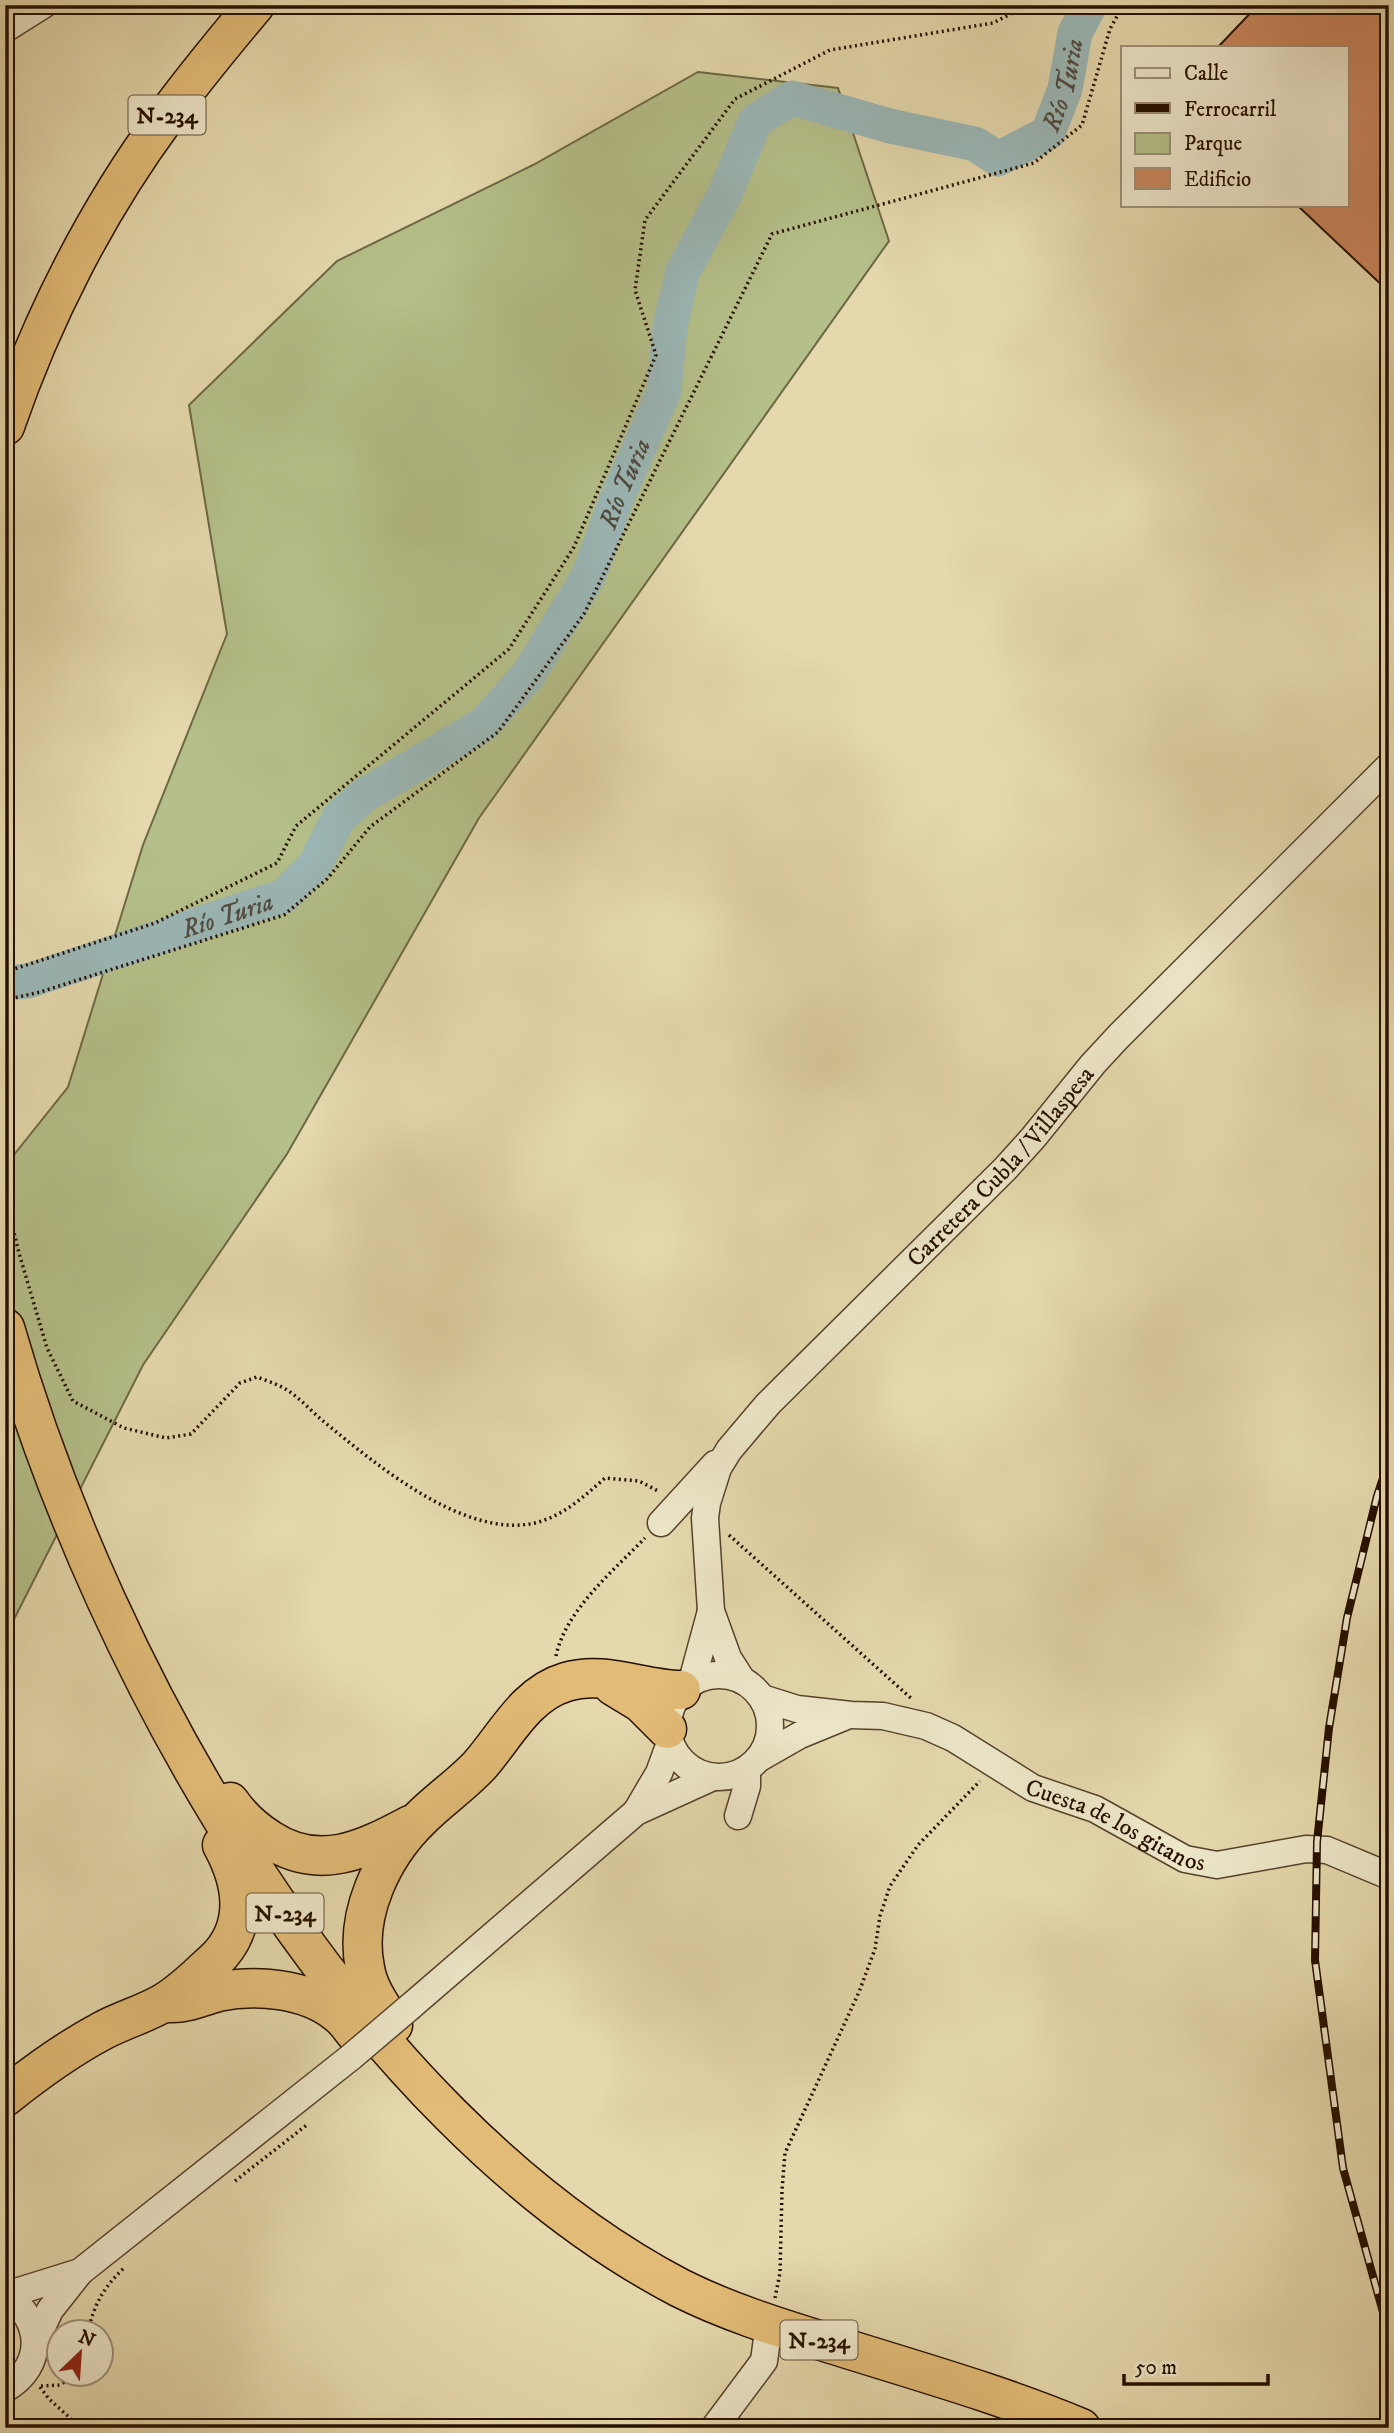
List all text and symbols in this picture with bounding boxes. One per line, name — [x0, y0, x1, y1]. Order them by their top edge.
water label: Río Turia — [1035, 36, 1092, 137]
legend — [1121, 46, 1348, 206]
text: Calle — [1184, 61, 1228, 87]
road number: N-234 — [128, 96, 206, 134]
text: Ferrocarril — [1184, 97, 1277, 123]
text: Parque — [1184, 131, 1242, 157]
text: Edificio — [1184, 167, 1251, 193]
water label: Río Turia — [592, 434, 659, 534]
water label: Río Turia — [177, 886, 278, 947]
street label: Carretera Cubla / Villaspesa — [901, 1060, 1102, 1274]
street label: Cuesta de los gitanos — [1021, 1773, 1207, 1878]
road number: N-234 — [246, 1894, 324, 1932]
north arrow — [46, 2318, 116, 2388]
road number: N-234 — [780, 2320, 858, 2360]
text: N — [75, 2325, 99, 2353]
scale bar — [1124, 2342, 1268, 2386]
text: 50 m — [1135, 2355, 1177, 2381]

